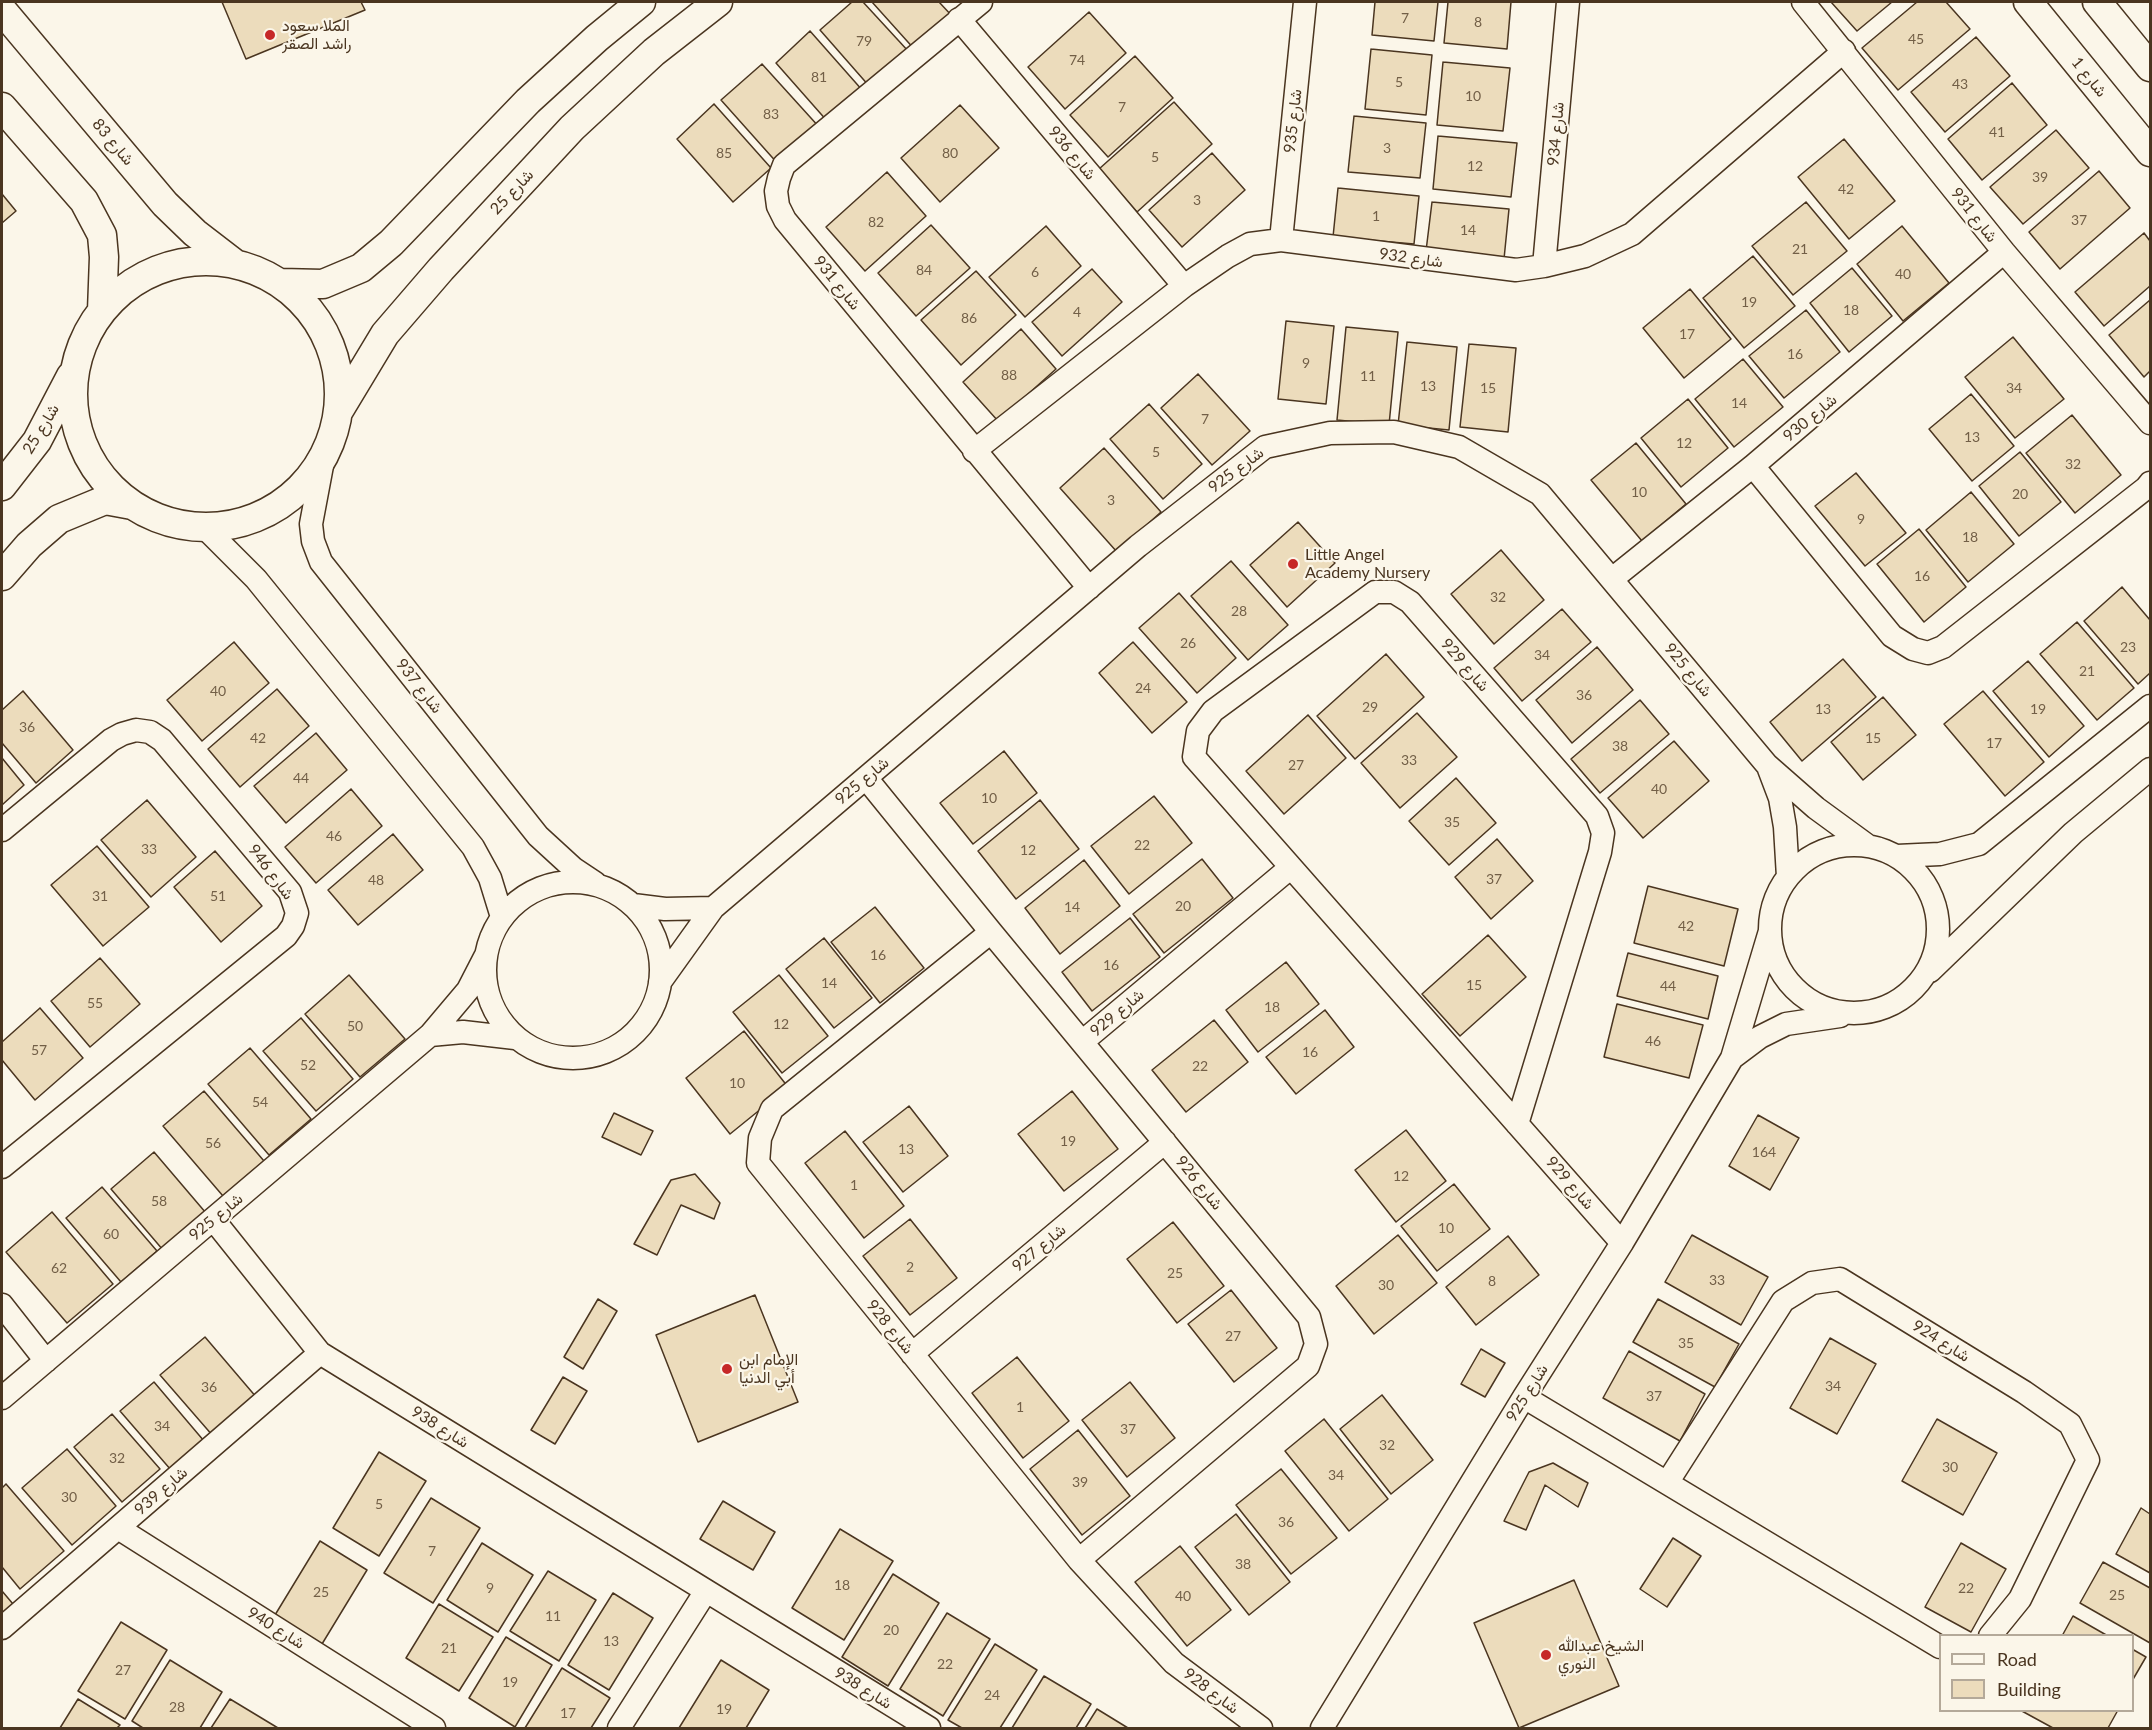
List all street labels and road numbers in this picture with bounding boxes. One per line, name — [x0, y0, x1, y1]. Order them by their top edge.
street label: شارع 1 — [2067, 53, 2111, 101]
street label: شارع 935 — [1280, 88, 1306, 154]
street label: شارع 934 — [1544, 101, 1568, 167]
street label: شارع 83 — [88, 115, 138, 169]
street label: شارع 936 — [1044, 122, 1100, 184]
street label: شارع 25 — [486, 165, 538, 219]
street label: شارع 931 — [1947, 184, 2001, 246]
street label: شارع 932 — [1378, 244, 1444, 272]
street label: شارع 931 — [809, 252, 865, 314]
street label: شارع 930 — [1779, 390, 1841, 446]
street label: شارع 25 — [19, 401, 63, 457]
street label: شارع 925 — [1205, 443, 1267, 497]
street label: شارع 929 — [1437, 635, 1493, 695]
street label: شارع 925 — [1660, 639, 1716, 701]
street label: شارع 937 — [392, 655, 446, 717]
street label: شارع 925 — [831, 753, 893, 809]
street label: شارع 946 — [244, 841, 298, 903]
street label: شارع 929 — [1086, 985, 1148, 1041]
street label: شارع 926 — [1171, 1152, 1227, 1214]
street label: شارع 929 — [1542, 1153, 1598, 1213]
street label: شارع 925 — [185, 1189, 247, 1245]
street label: شارع 927 — [1008, 1220, 1070, 1276]
street label: شارع 928 — [862, 1296, 918, 1358]
street label: شارع 924 — [1909, 1316, 1973, 1366]
street label: شارع 925 — [1502, 1361, 1552, 1425]
street label: شارع 938 — [408, 1402, 472, 1452]
street label: شارع 939 — [131, 1463, 191, 1519]
street label: شارع 940 — [244, 1603, 308, 1653]
street label: شارع 938 — [831, 1663, 895, 1713]
street label: شارع 928 — [1180, 1664, 1242, 1718]

